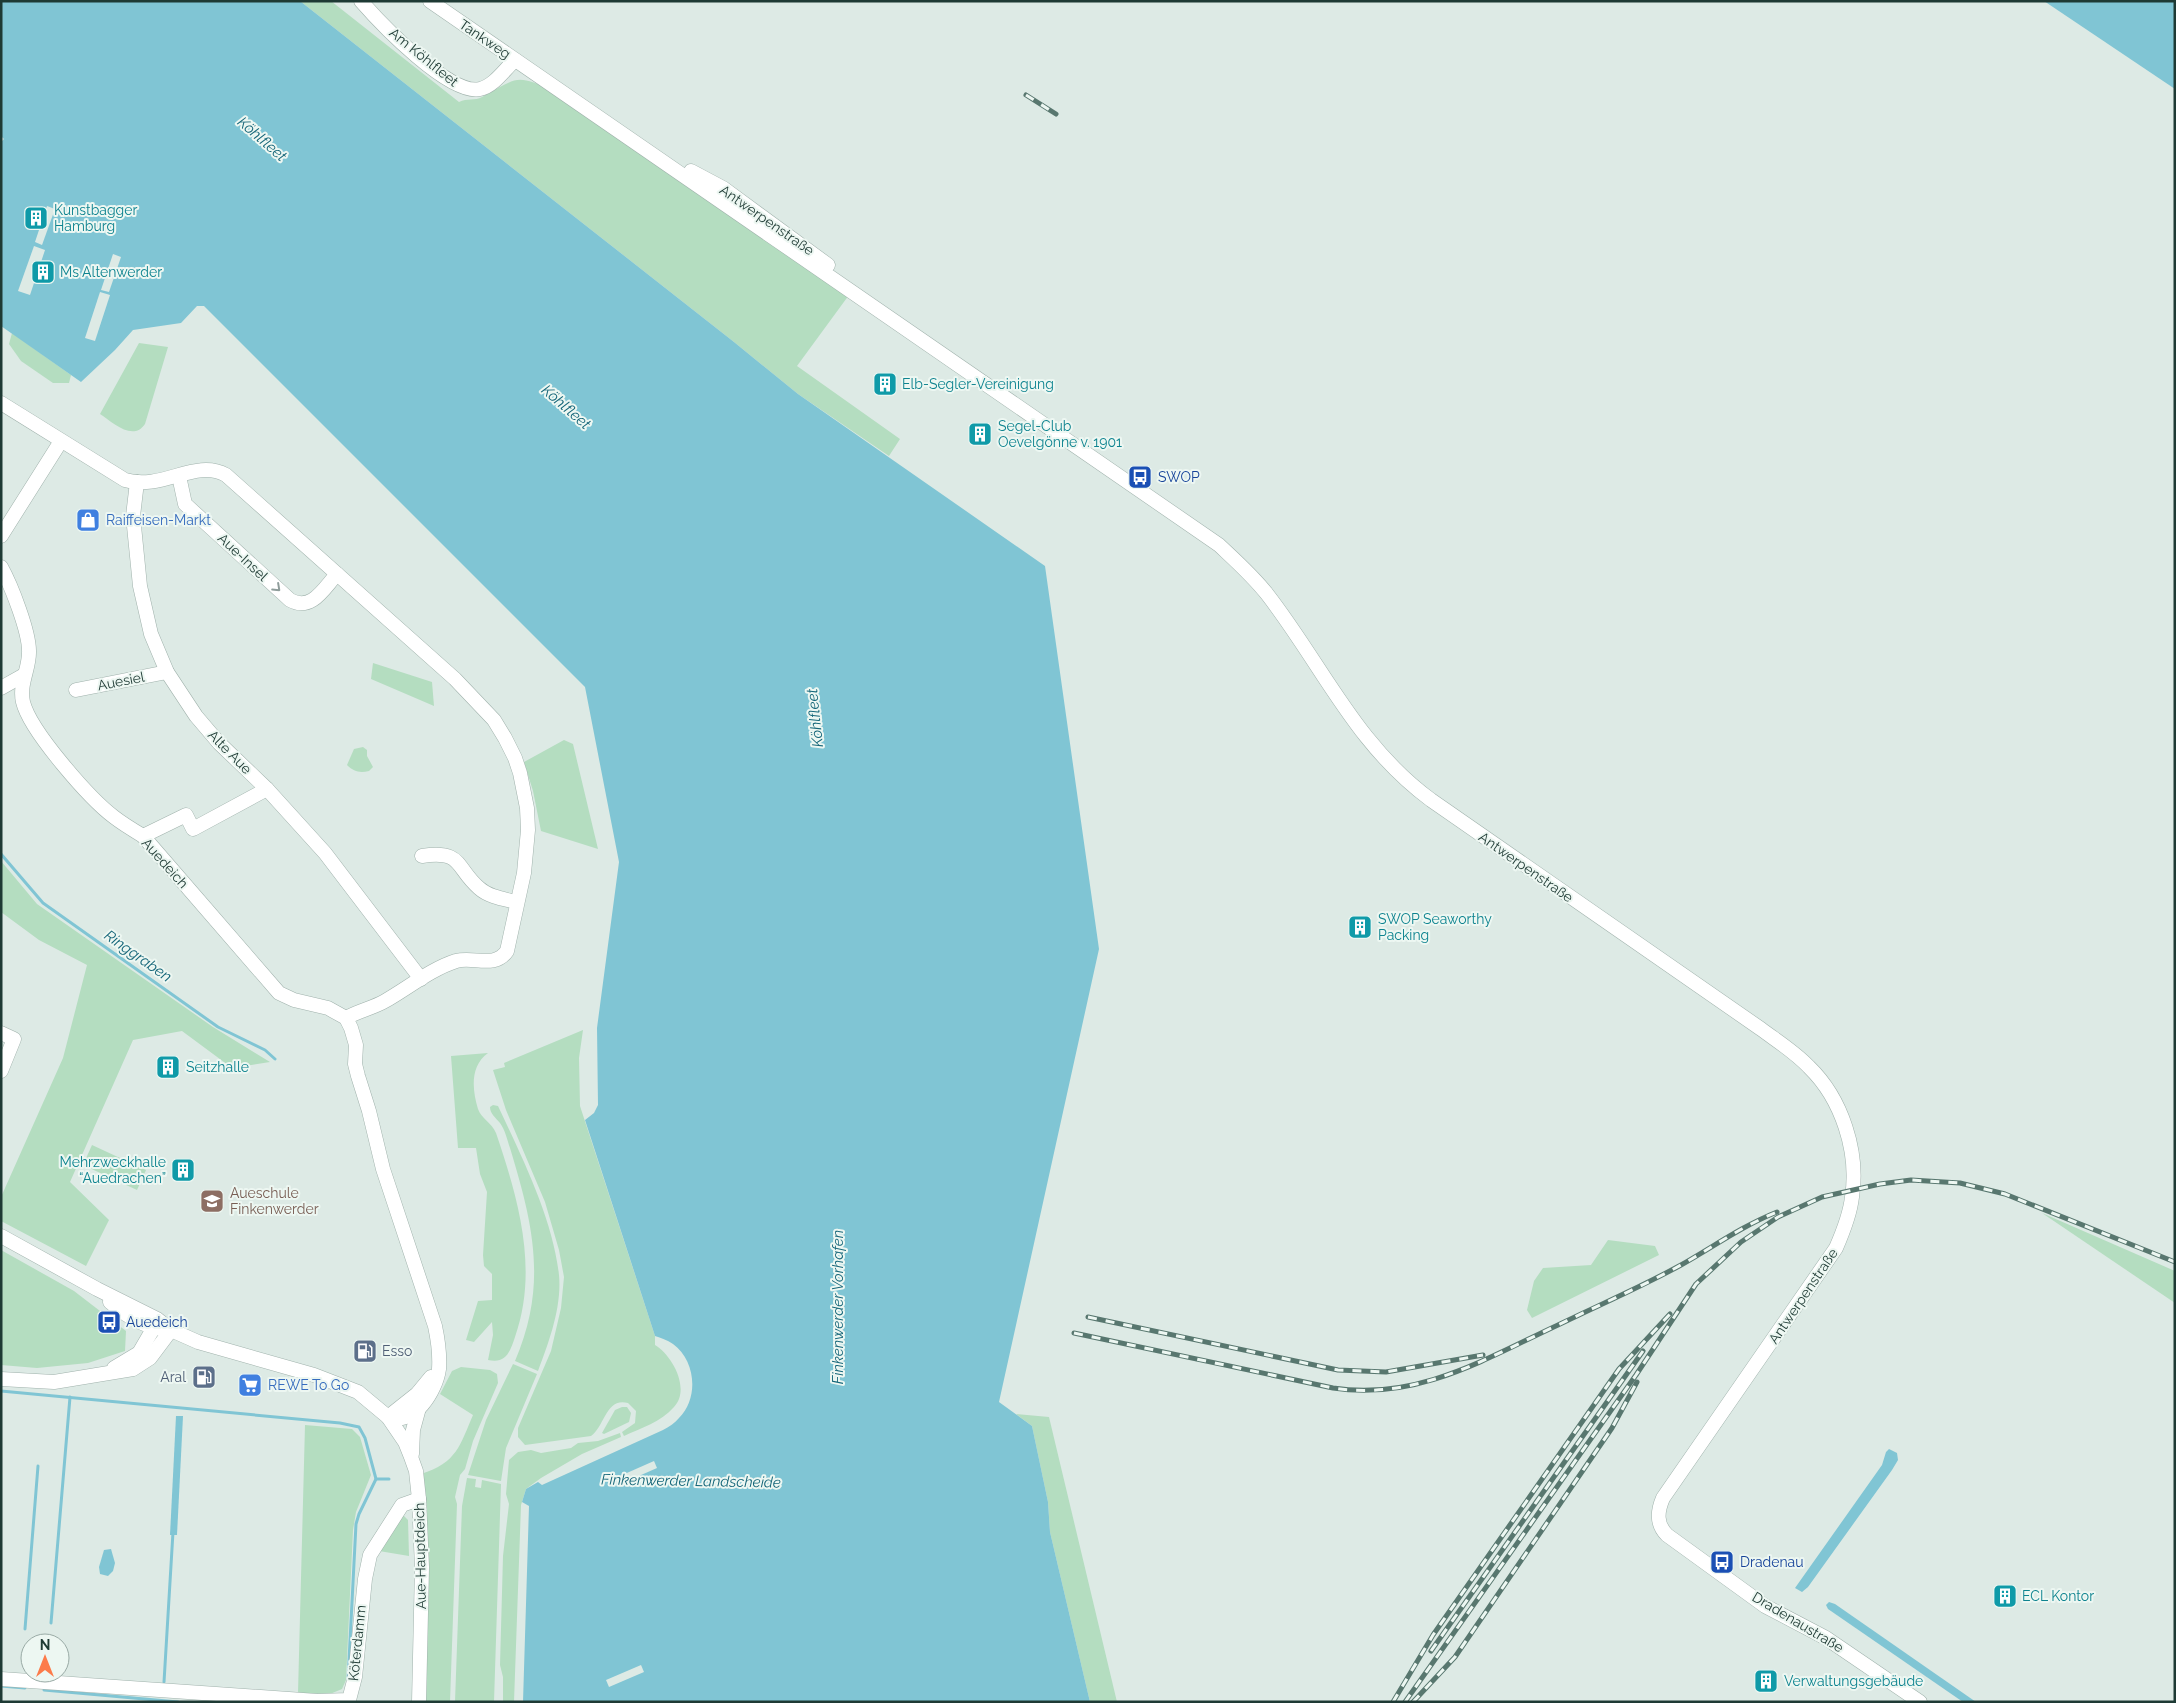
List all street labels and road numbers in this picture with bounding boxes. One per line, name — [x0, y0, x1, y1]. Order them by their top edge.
street label: Tankweg — [456, 16, 514, 62]
street label: Am Köhlfleet — [386, 24, 462, 90]
street label: Antwerpenstraße — [717, 181, 817, 259]
street label: Aue-Insel — [215, 530, 271, 584]
street label: Auesiel — [96, 669, 146, 693]
street label: Alte Aue — [205, 727, 255, 777]
street label: Antwerpenstraße — [1476, 828, 1576, 906]
street label: Auedeich — [138, 835, 192, 891]
street label: Antwerpenstraße — [1765, 1245, 1841, 1347]
street label: Aue-Hauptdeich — [411, 1502, 429, 1610]
street label: Dradenaustraße — [1750, 1588, 1846, 1656]
street label: Köterdamm — [345, 1604, 369, 1682]

